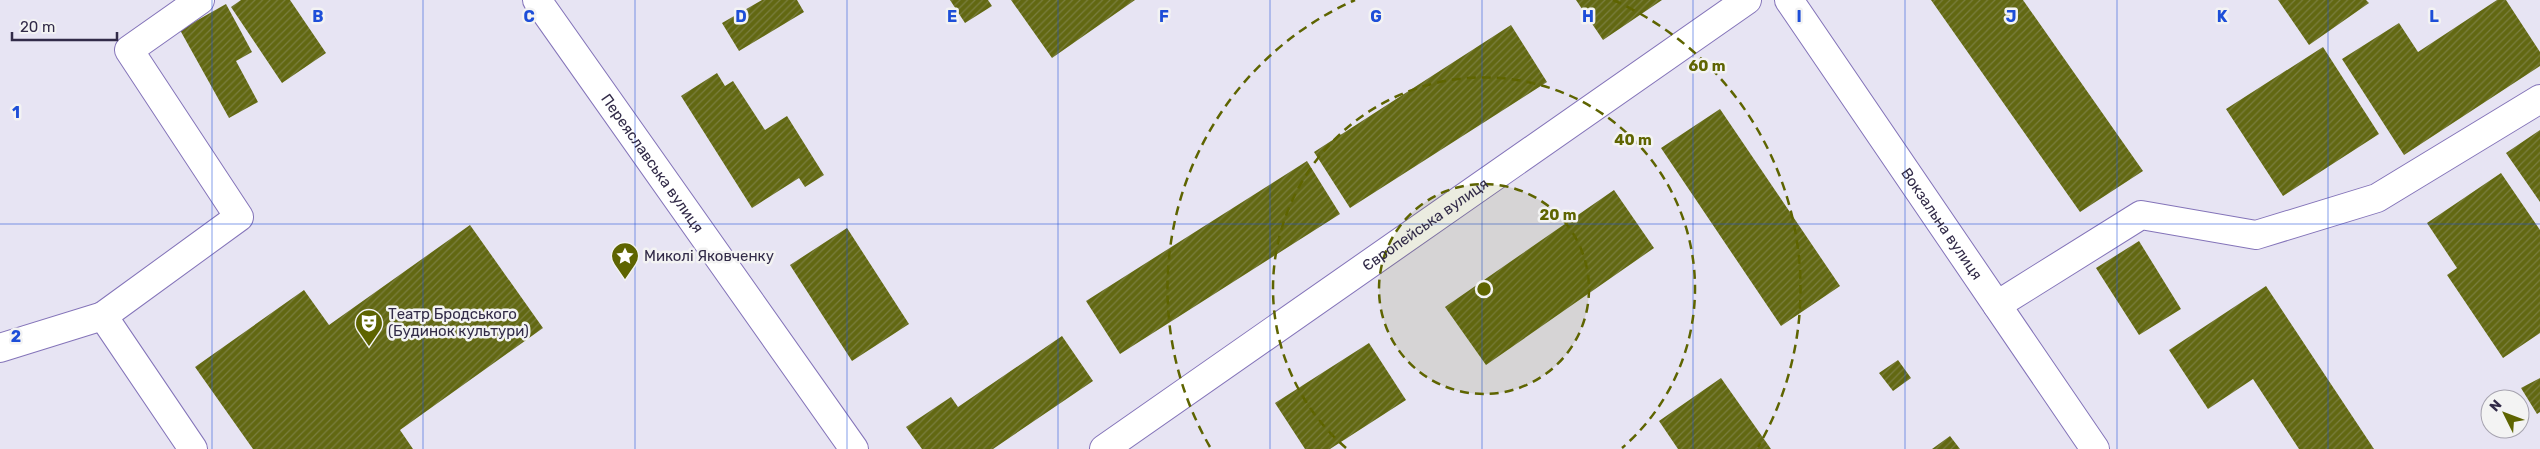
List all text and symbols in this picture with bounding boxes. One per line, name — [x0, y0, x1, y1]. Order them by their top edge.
text: B — [312, 7, 324, 26]
text: C — [523, 7, 535, 26]
text: D — [735, 7, 747, 26]
text: E — [947, 7, 957, 26]
text: F — [1159, 7, 1169, 26]
text: G — [1370, 7, 1382, 26]
text: H — [1582, 7, 1594, 26]
text: I — [1796, 7, 1802, 26]
text: J — [2006, 7, 2016, 26]
text: K — [2217, 7, 2228, 26]
text: L — [2429, 7, 2439, 26]
scale bar — [12, 10, 118, 42]
text: 20 m — [20, 18, 55, 36]
text: 60 m — [1689, 57, 1725, 75]
street label: Переяславська вулиця — [597, 91, 707, 236]
text: 1 — [12, 103, 20, 122]
text: 40 m — [1614, 131, 1652, 149]
street label: Вокзальна вулиця — [1897, 165, 1986, 283]
street label: Європейська вулиця — [1359, 174, 1492, 275]
text: 20 m — [1540, 206, 1576, 224]
place icon: Миколі Яковченку — [610, 241, 640, 280]
place label: Миколі Яковченку — [644, 247, 774, 265]
centre of rings — [1475, 280, 1493, 298]
place label: Театр Бродського (Будинок культури) — [388, 305, 529, 340]
theatre icon: Театр Бродського (Будинок культури) — [354, 308, 384, 347]
text: 2 — [11, 327, 21, 346]
north arrow — [2480, 389, 2530, 439]
text: N — [2486, 396, 2505, 415]

